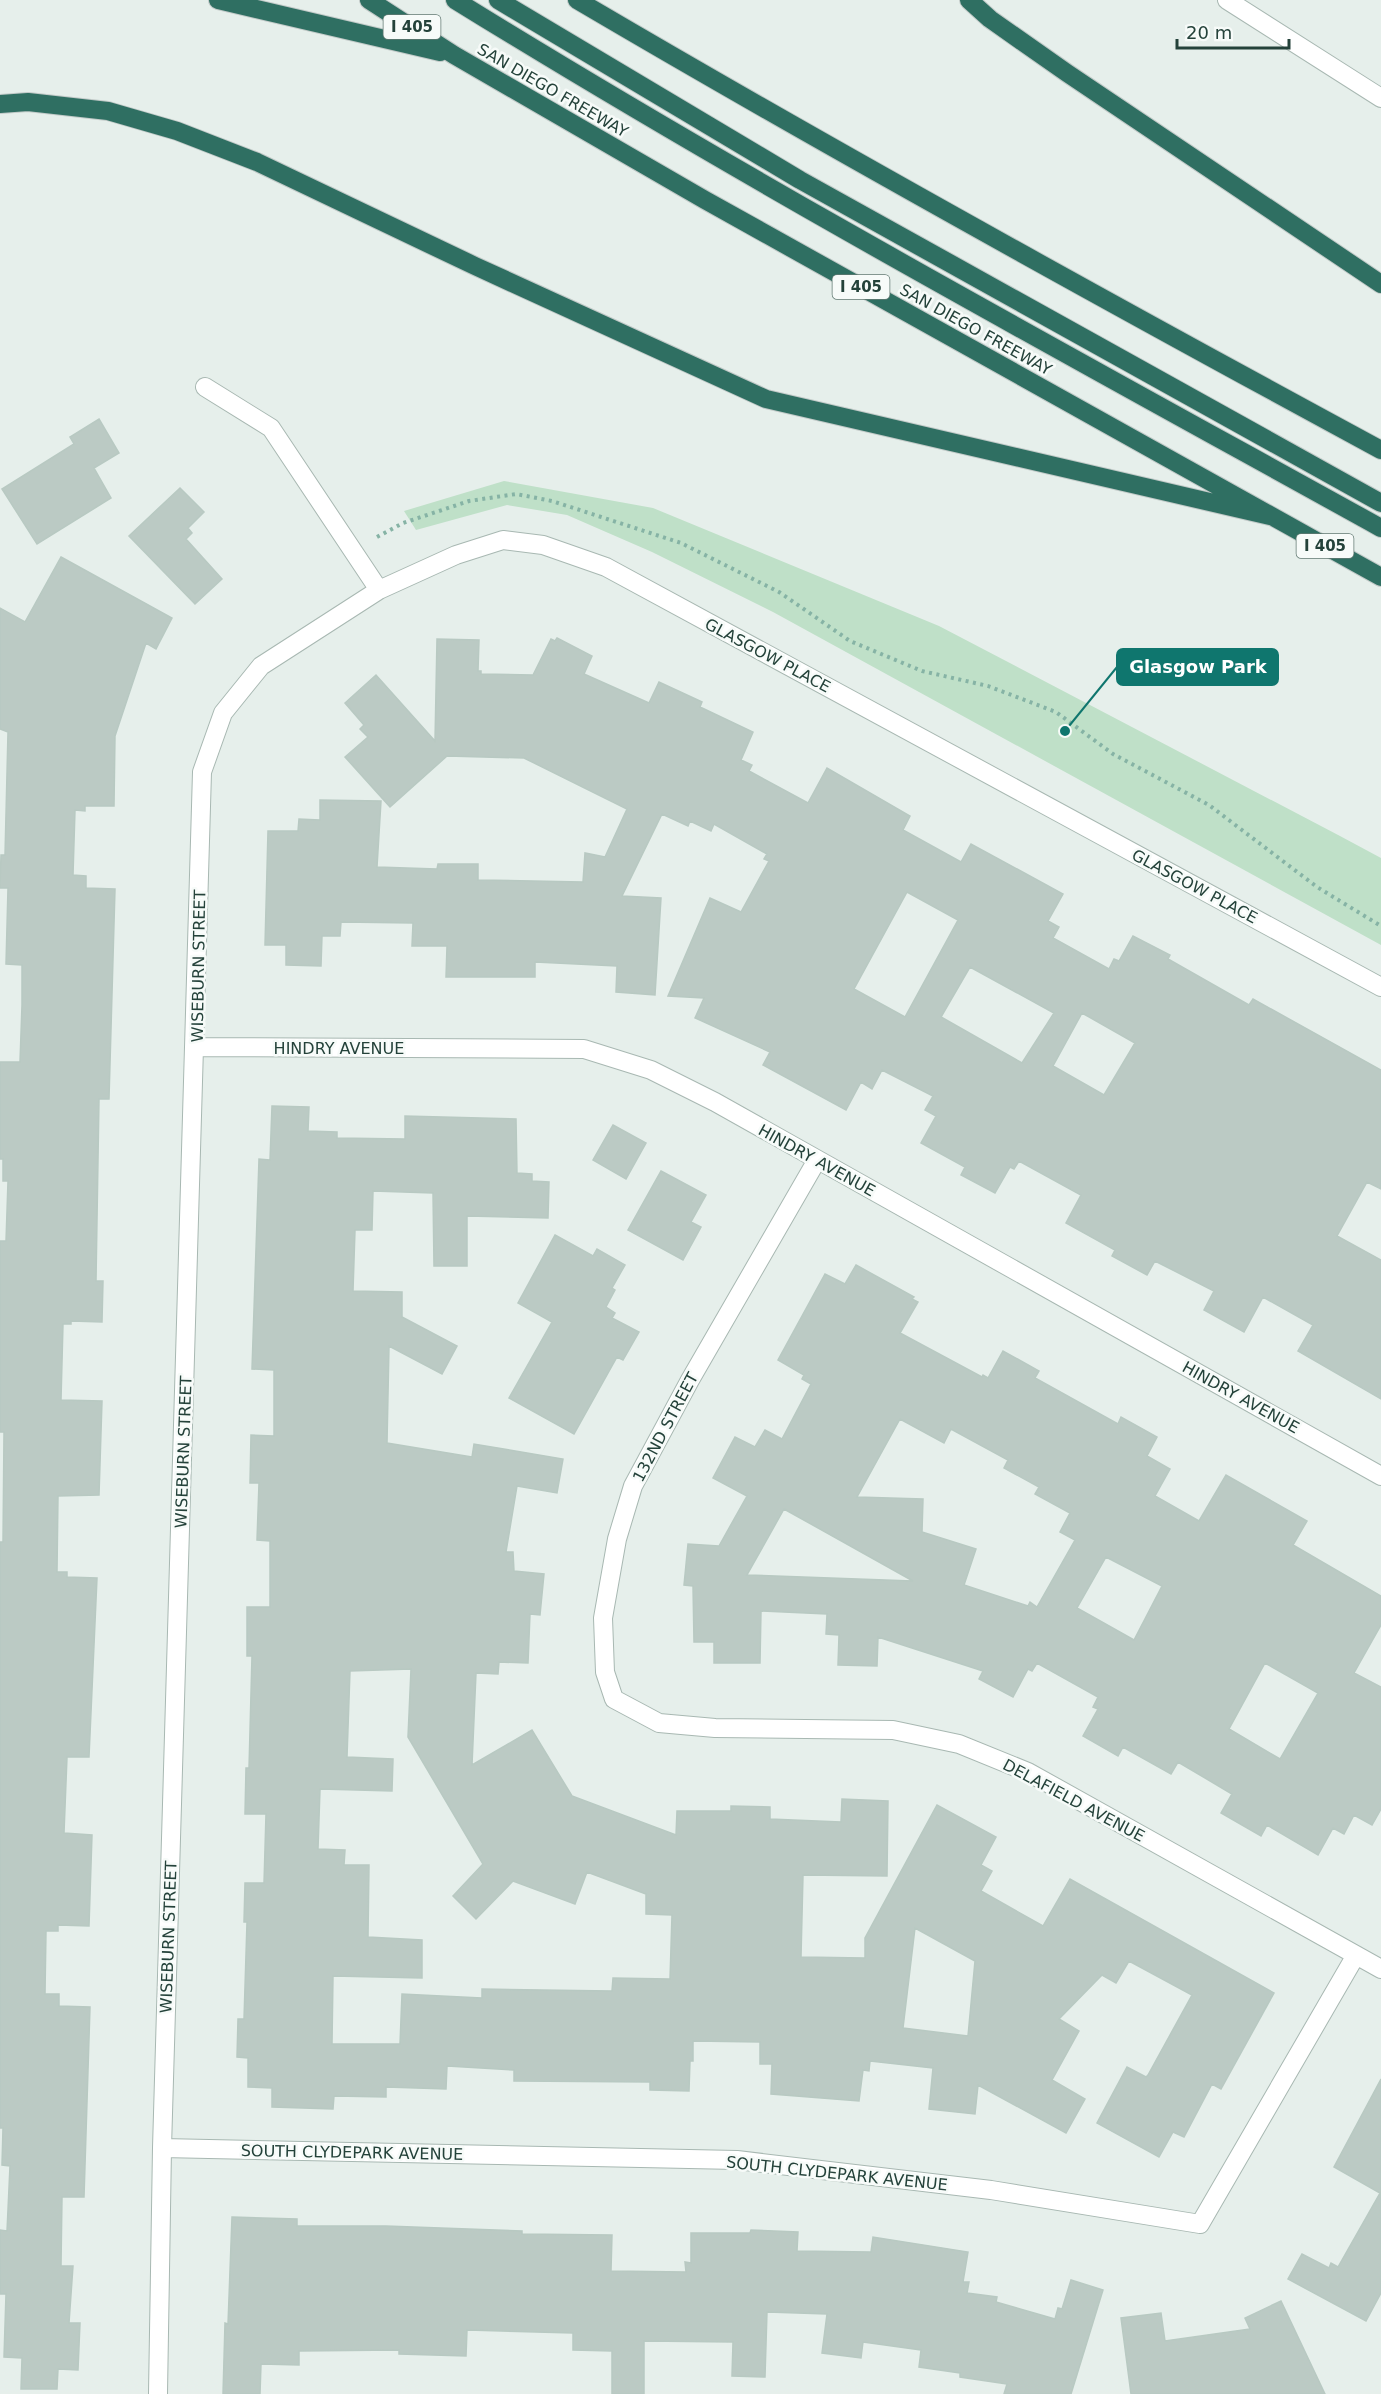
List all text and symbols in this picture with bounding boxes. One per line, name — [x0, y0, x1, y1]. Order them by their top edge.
scale bar — [1177, 12, 1290, 50]
road number: I 405 — [384, 15, 440, 39]
text: 20 m — [1186, 22, 1232, 43]
street label: SAN DIEGO FREEWAY — [474, 40, 632, 141]
road number: I 405 — [832, 275, 890, 299]
street label: SAN DIEGO FREEWAY — [897, 280, 1055, 379]
road number: I 405 — [1296, 534, 1354, 558]
street label: GLASGOW PLACE — [702, 614, 834, 697]
callout: Glasgow Park — [1117, 649, 1278, 685]
text: Glasgow Park — [1129, 656, 1268, 677]
street label: GLASGOW PLACE — [1129, 845, 1261, 928]
street label: WISEBURN STREET — [188, 889, 209, 1043]
street label: HINDRY AVENUE — [274, 1039, 404, 1058]
street label: HINDRY AVENUE — [755, 1120, 879, 1200]
street label: HINDRY AVENUE — [1179, 1357, 1303, 1437]
street label: 132ND STREET — [629, 1369, 702, 1485]
street label: WISEBURN STREET — [171, 1375, 196, 1529]
street label: DELAFIELD AVENUE — [1000, 1755, 1148, 1846]
street label: WISEBURN STREET — [156, 1860, 181, 2014]
street label: SOUTH CLYDEPARK AVENUE — [241, 2141, 463, 2164]
street label: SOUTH CLYDEPARK AVENUE — [725, 2152, 949, 2195]

